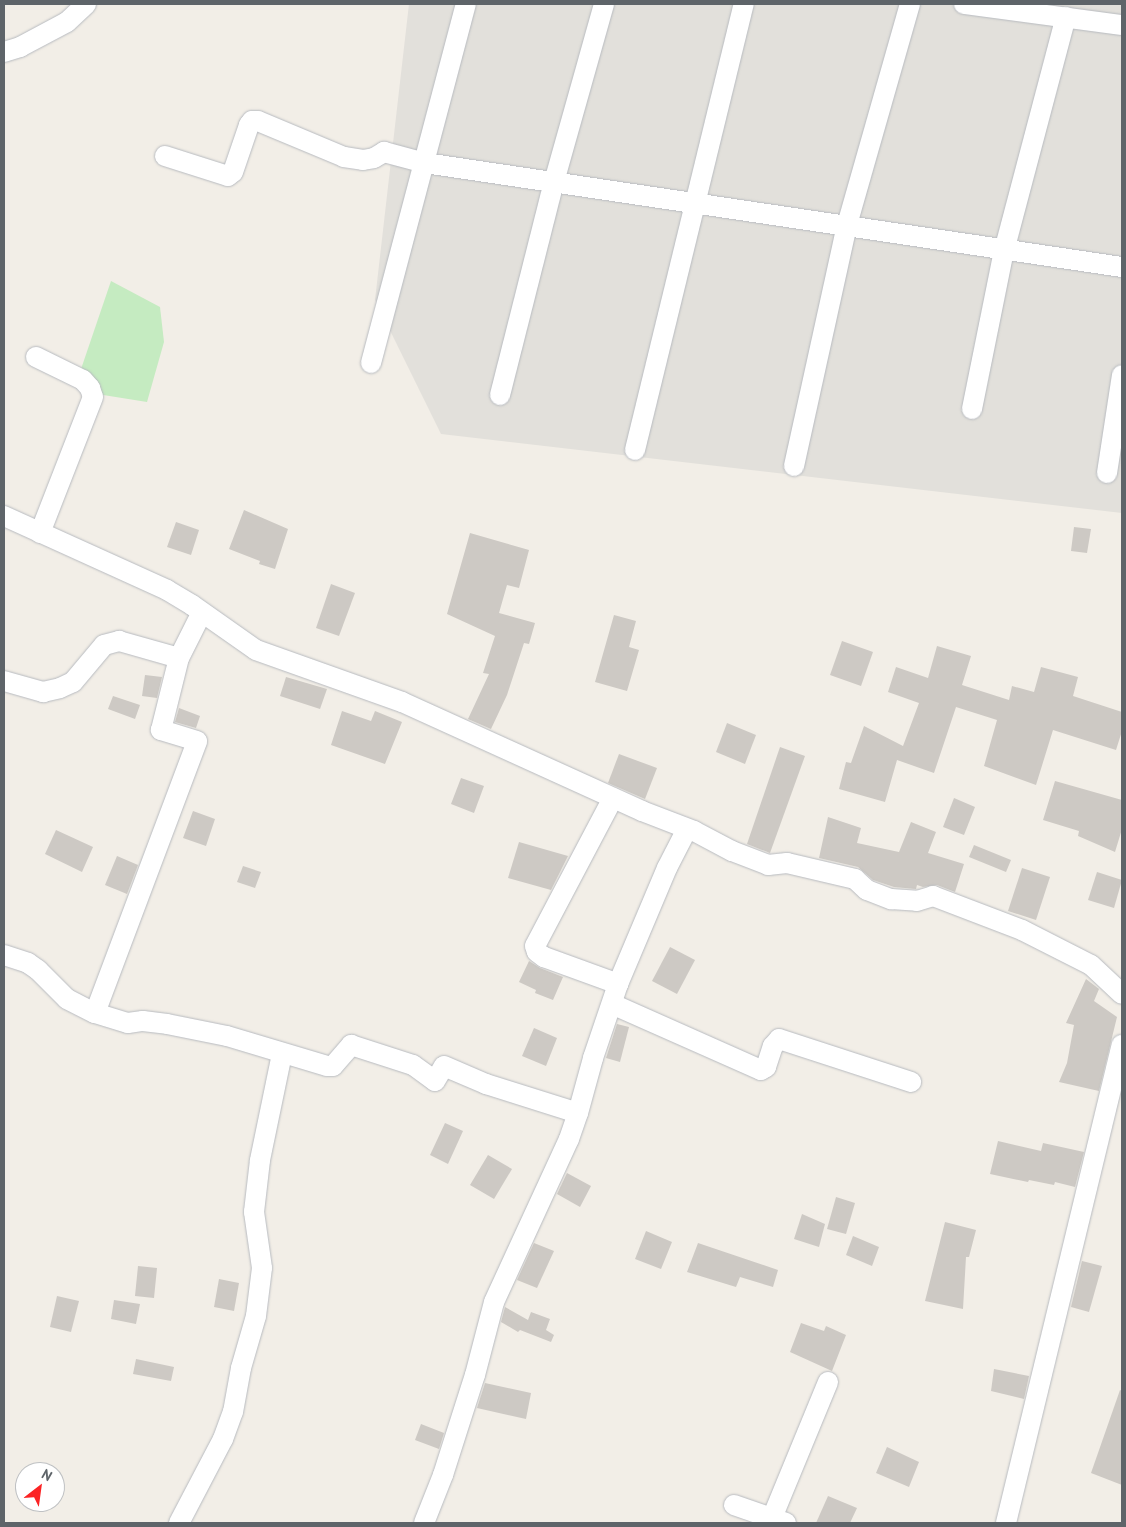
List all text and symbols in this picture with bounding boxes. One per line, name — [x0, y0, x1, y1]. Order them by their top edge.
north arrow — [15, 1462, 65, 1512]
text: N — [39, 1465, 55, 1485]

